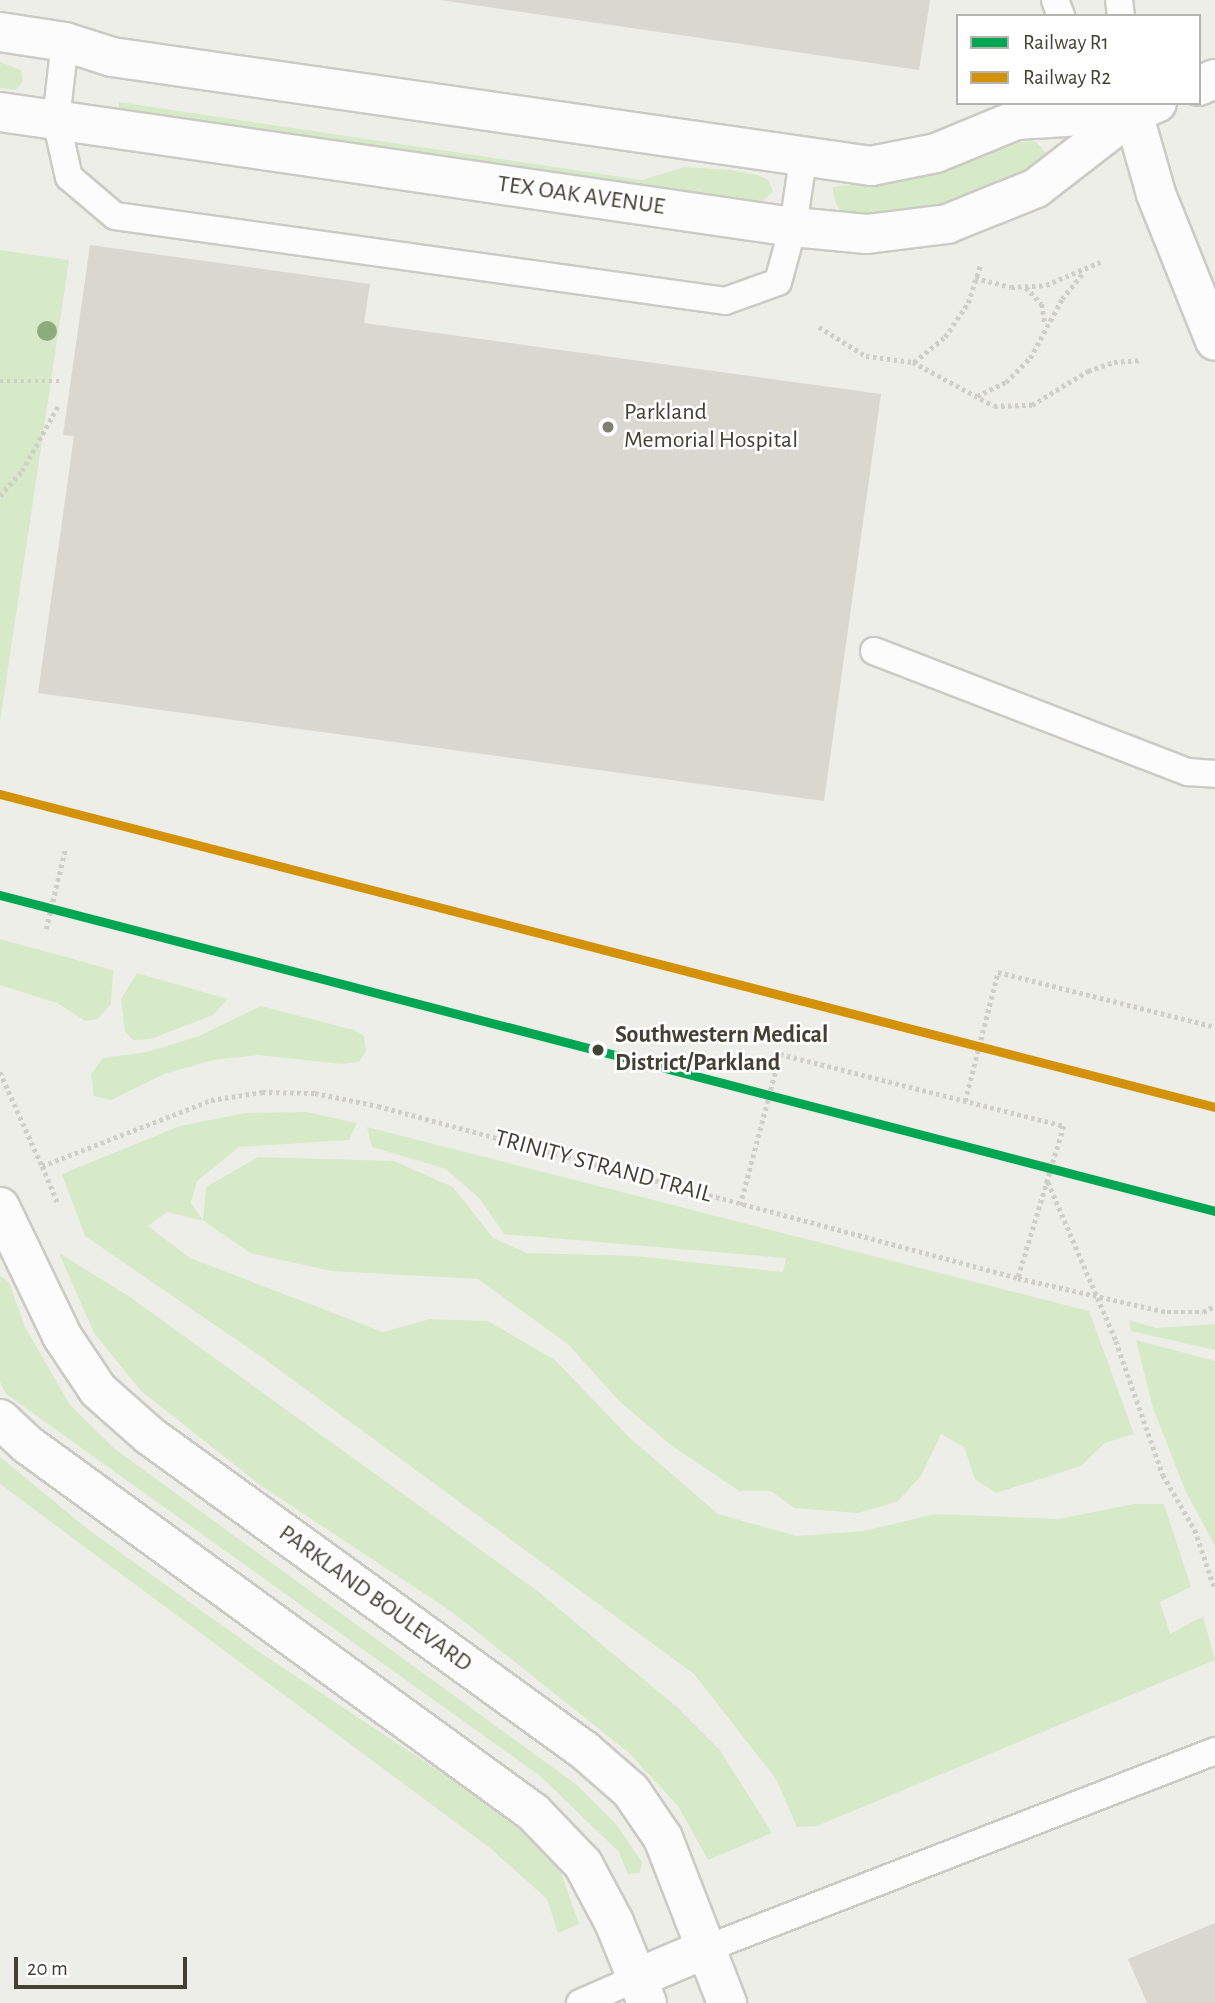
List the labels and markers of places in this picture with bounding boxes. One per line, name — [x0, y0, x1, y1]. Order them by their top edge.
place label: Parkland Memorial Hospital — [624, 399, 798, 455]
marker: Parkland Memorial Hospital — [598, 417, 618, 437]
place label: Southwestern Medical District/Parkland — [615, 1022, 828, 1078]
marker: Southwestern Medical District/Parkland — [587, 1039, 609, 1061]

